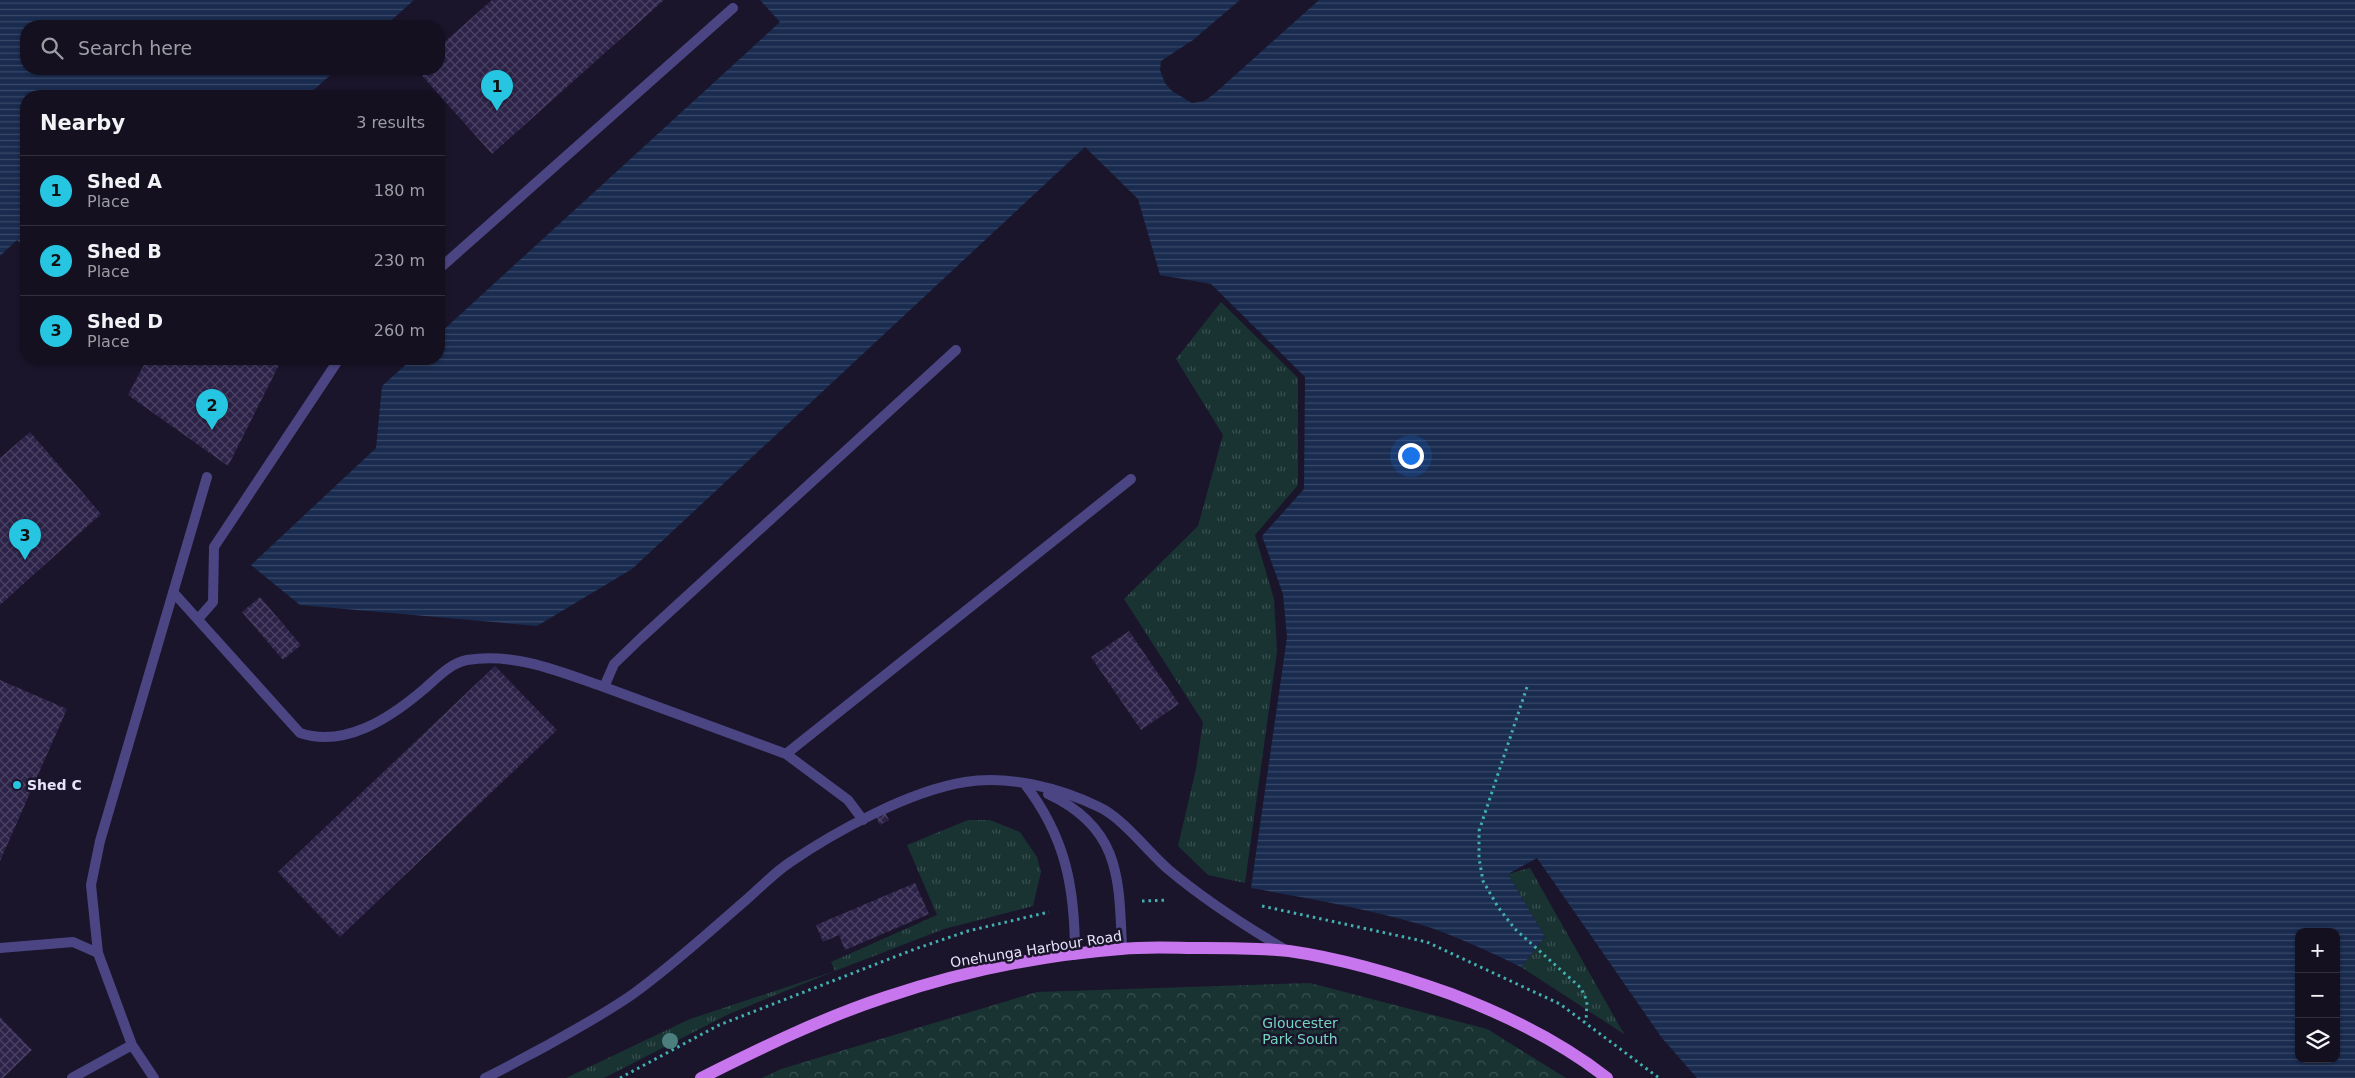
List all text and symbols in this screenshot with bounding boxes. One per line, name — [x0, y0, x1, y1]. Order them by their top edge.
search box — [20, 20, 445, 75]
icon: search — [38, 34, 66, 62]
text: Search here — [78, 37, 192, 59]
pin: 1 — [481, 70, 513, 111]
text: Nearby — [40, 111, 125, 135]
text: 3 results — [356, 113, 425, 132]
text: Shed A — [87, 170, 162, 192]
text: 1 — [50, 181, 62, 200]
text: 180 m — [374, 181, 425, 200]
text: Place — [87, 192, 130, 211]
text: Shed B — [87, 240, 162, 262]
text: 2 — [50, 251, 62, 270]
text: 230 m — [374, 251, 425, 270]
text: Place — [87, 262, 130, 281]
text: Shed D — [87, 310, 163, 332]
text: 3 — [50, 321, 62, 340]
text: 260 m — [374, 321, 425, 340]
text: Place — [87, 332, 130, 351]
pin: 2 — [196, 389, 228, 430]
your location — [1398, 443, 1424, 469]
pin: 3 — [9, 519, 41, 560]
place label: Shed C — [27, 777, 82, 793]
marker: Shed C — [11, 779, 23, 791]
street label: Onehunga Harbour Road — [949, 928, 1123, 970]
map controls — [2295, 928, 2340, 1063]
button: + — [2295, 928, 2340, 973]
button: − — [2295, 973, 2340, 1018]
park label: Gloucester Park South — [1262, 1015, 1338, 1047]
button: layers — [2295, 1018, 2340, 1063]

